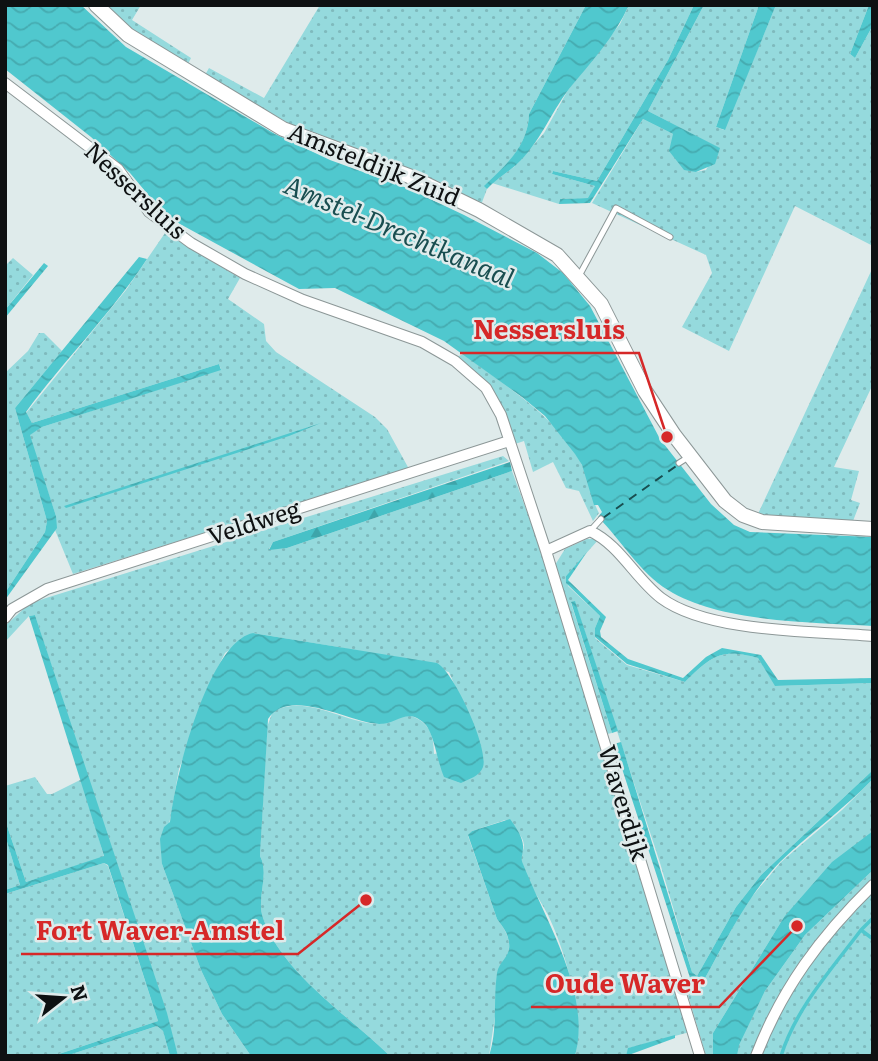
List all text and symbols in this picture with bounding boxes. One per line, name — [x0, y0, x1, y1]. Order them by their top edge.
street label: Amsteldijk Zuid — [284, 112, 466, 213]
street label: Nessersluis — [78, 132, 196, 246]
water label: Amstel-Drechtkanaal — [279, 163, 522, 296]
callout: Nessersluis — [460, 306, 639, 353]
text: Nessersluis — [473, 308, 625, 347]
street label: Veldweg — [202, 489, 305, 552]
street label: Waverdijk — [591, 740, 660, 865]
callout: Fort Waver-Amstel — [21, 907, 298, 954]
text: Fort Waver-Amstel — [36, 909, 284, 948]
callout: Oude Waver — [531, 960, 719, 1007]
text: Oude Waver — [545, 962, 705, 1001]
north arrow — [28, 963, 98, 1033]
text: N — [64, 981, 96, 1005]

